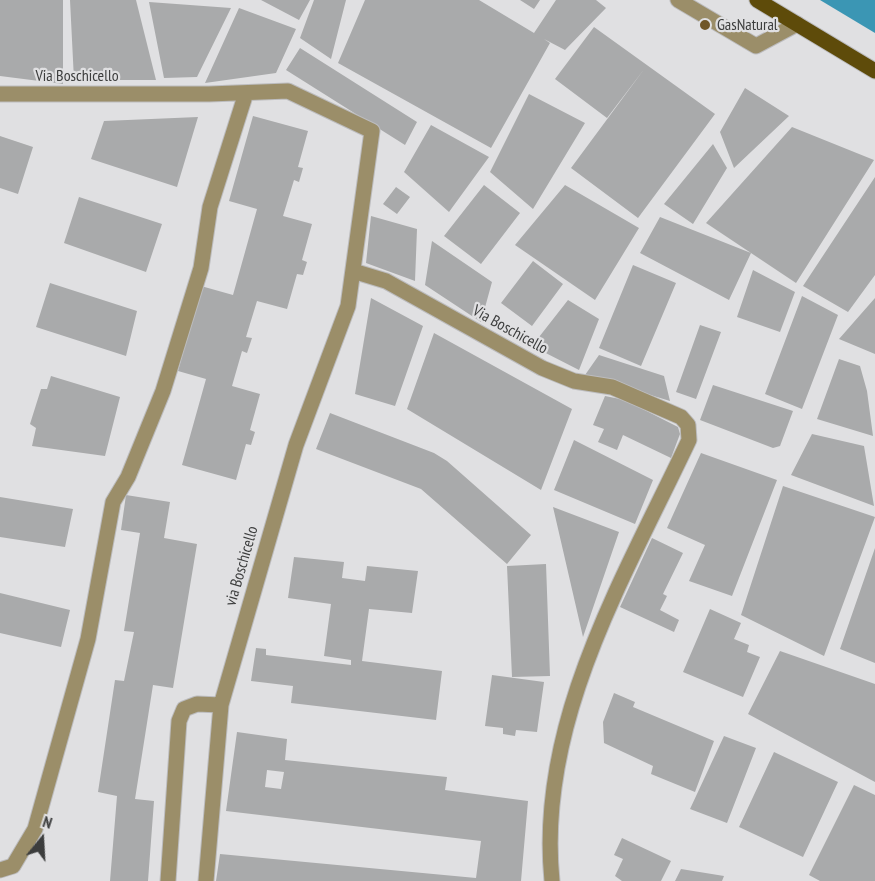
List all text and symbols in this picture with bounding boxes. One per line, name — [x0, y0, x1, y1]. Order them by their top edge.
place label: GasNatural — [717, 15, 778, 35]
marker: GasNatural — [698, 18, 712, 32]
street label: Via Boschicello — [35, 66, 119, 86]
street label: Via Boschicello — [469, 301, 551, 359]
street label: via Boschicello — [221, 524, 263, 608]
north arrow — [12, 809, 72, 869]
text: N — [40, 811, 55, 833]

